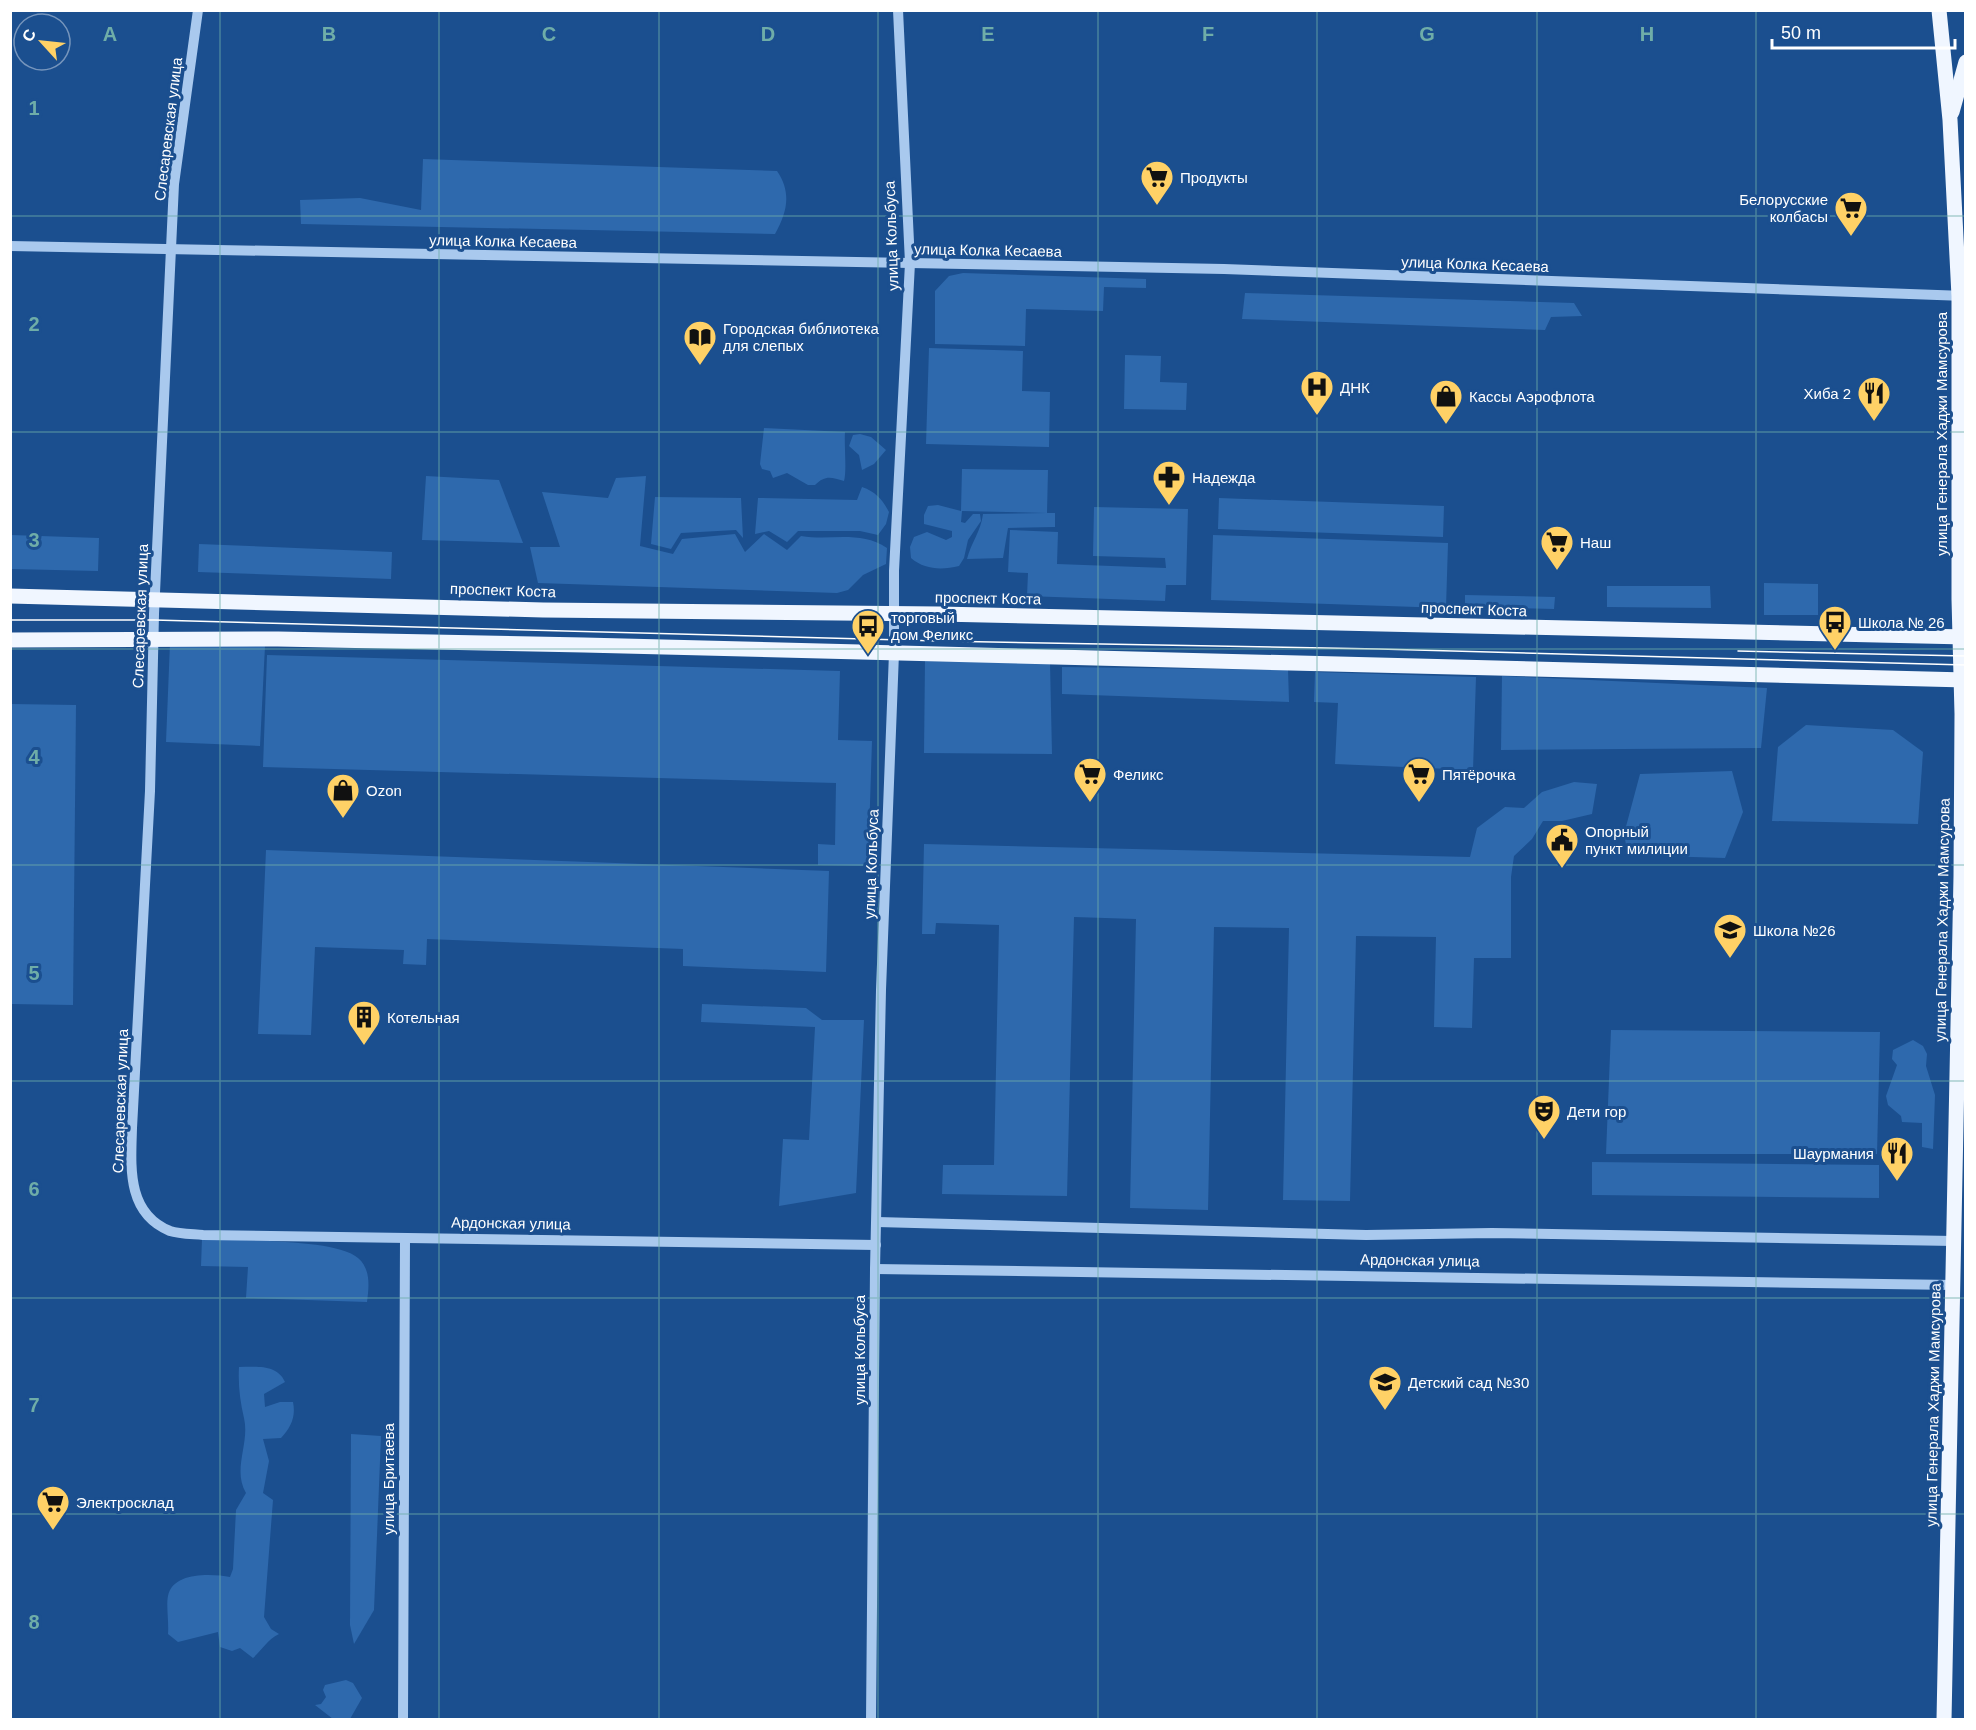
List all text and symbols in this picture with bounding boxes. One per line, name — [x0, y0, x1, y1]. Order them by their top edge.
north arrow — [12, 12, 72, 72]
scale bar — [1772, 12, 1955, 50]
text: A — [103, 23, 117, 45]
text: B — [322, 23, 336, 45]
text: C — [542, 23, 556, 45]
text: D — [761, 23, 775, 45]
text: E — [981, 23, 995, 45]
text: F — [1202, 23, 1214, 45]
text: G — [1419, 23, 1435, 45]
text: H — [1640, 23, 1654, 45]
text: 50 m — [1781, 23, 1821, 43]
text: С — [19, 26, 39, 44]
street label: Слесаревская улица — [151, 56, 185, 202]
text: 1 — [28, 97, 40, 119]
supermarket icon: Продукты — [1139, 159, 1175, 206]
place label: Продукты — [1180, 169, 1248, 186]
street label: улица Кольбуса — [881, 180, 901, 291]
supermarket icon: Белорусские колбасы — [1833, 190, 1869, 237]
place label: Белорусские колбасы — [1739, 191, 1828, 225]
street label: улица Колка Кесаева — [429, 231, 578, 251]
street label: улица Колка Кесаева — [914, 240, 1063, 260]
street label: улица Колка Кесаева — [1401, 253, 1550, 275]
street label: улица Генерала Хаджи Мамсурова — [1933, 311, 1950, 556]
text: 2 — [28, 313, 40, 335]
library icon: Городская библиотека для слепых — [682, 319, 718, 366]
place label: Городская библиотека для слепых — [723, 320, 880, 354]
hospital icon: ДНК — [1299, 369, 1335, 416]
restaurant icon: Хиба 2 — [1856, 375, 1892, 422]
shop icon: Кассы Аэрофлота — [1428, 378, 1464, 425]
place label: ДНК — [1340, 379, 1370, 396]
place label: Хиба 2 — [1804, 385, 1851, 402]
place label: Кассы Аэрофлота — [1469, 388, 1595, 405]
pharmacy icon: Надежда — [1151, 459, 1187, 506]
place label: Надежда — [1192, 469, 1256, 486]
supermarket icon: Наш — [1539, 524, 1575, 571]
text: 3 — [28, 529, 40, 551]
place label: Наш — [1580, 534, 1611, 551]
street label: Слесаревская улица — [129, 543, 151, 689]
street label: проспект Коста — [450, 580, 557, 600]
street label: проспект Коста — [935, 589, 1042, 607]
street label: проспект Коста — [1421, 599, 1528, 619]
bus stop icon: Школа № 26 — [1817, 604, 1853, 651]
bus stop icon: торговый дом Феликс — [850, 608, 886, 655]
place label: торговый дом Феликс — [891, 609, 974, 643]
place label: Школа № 26 — [1858, 614, 1945, 631]
text: 4 — [28, 746, 40, 768]
supermarket icon: Феликс — [1072, 756, 1108, 803]
supermarket icon: Пятёрочка — [1401, 756, 1437, 803]
place label: Феликс — [1113, 766, 1164, 783]
place label: Пятёрочка — [1442, 766, 1516, 783]
shop icon: Ozon — [325, 772, 361, 819]
place label: Ozon — [366, 782, 402, 799]
street label: улица Генерала Хаджи Мамсурова — [1931, 797, 1953, 1042]
street label: улица Кольбуса — [861, 808, 881, 919]
public building icon: Опорный пункт милиции — [1544, 822, 1580, 869]
place label: Опорный пункт милиции — [1585, 823, 1688, 857]
school or university icon: Школа №26 — [1712, 912, 1748, 959]
place label: Школа №26 — [1753, 922, 1836, 939]
text: 5 — [28, 962, 40, 984]
building icon: Котельная — [346, 999, 382, 1046]
place label: Котельная — [387, 1009, 460, 1026]
street label: Слесаревская улица — [109, 1028, 131, 1174]
theatre icon: Дети гор — [1526, 1093, 1562, 1140]
place label: Дети гор — [1567, 1103, 1626, 1120]
restaurant icon: Шаурмания — [1879, 1135, 1915, 1182]
place label: Шаурмания — [1793, 1145, 1874, 1162]
text: 6 — [28, 1178, 40, 1200]
street label: Ардонская улица — [451, 1213, 572, 1233]
street label: Ардонская улица — [1360, 1250, 1481, 1270]
street label: улица Генерала Хаджи Мамсурова — [1922, 1282, 1944, 1527]
street label: улица Кольбуса — [851, 1294, 868, 1405]
school or university icon: Детский сад №30 — [1367, 1364, 1403, 1411]
place label: Детский сад №30 — [1408, 1374, 1529, 1391]
text: 7 — [28, 1394, 40, 1416]
street label: улица Бритаева — [380, 1423, 397, 1535]
supermarket icon: Электросклад — [35, 1484, 71, 1531]
place label: Электросклад — [76, 1494, 174, 1511]
text: 8 — [28, 1611, 40, 1633]

